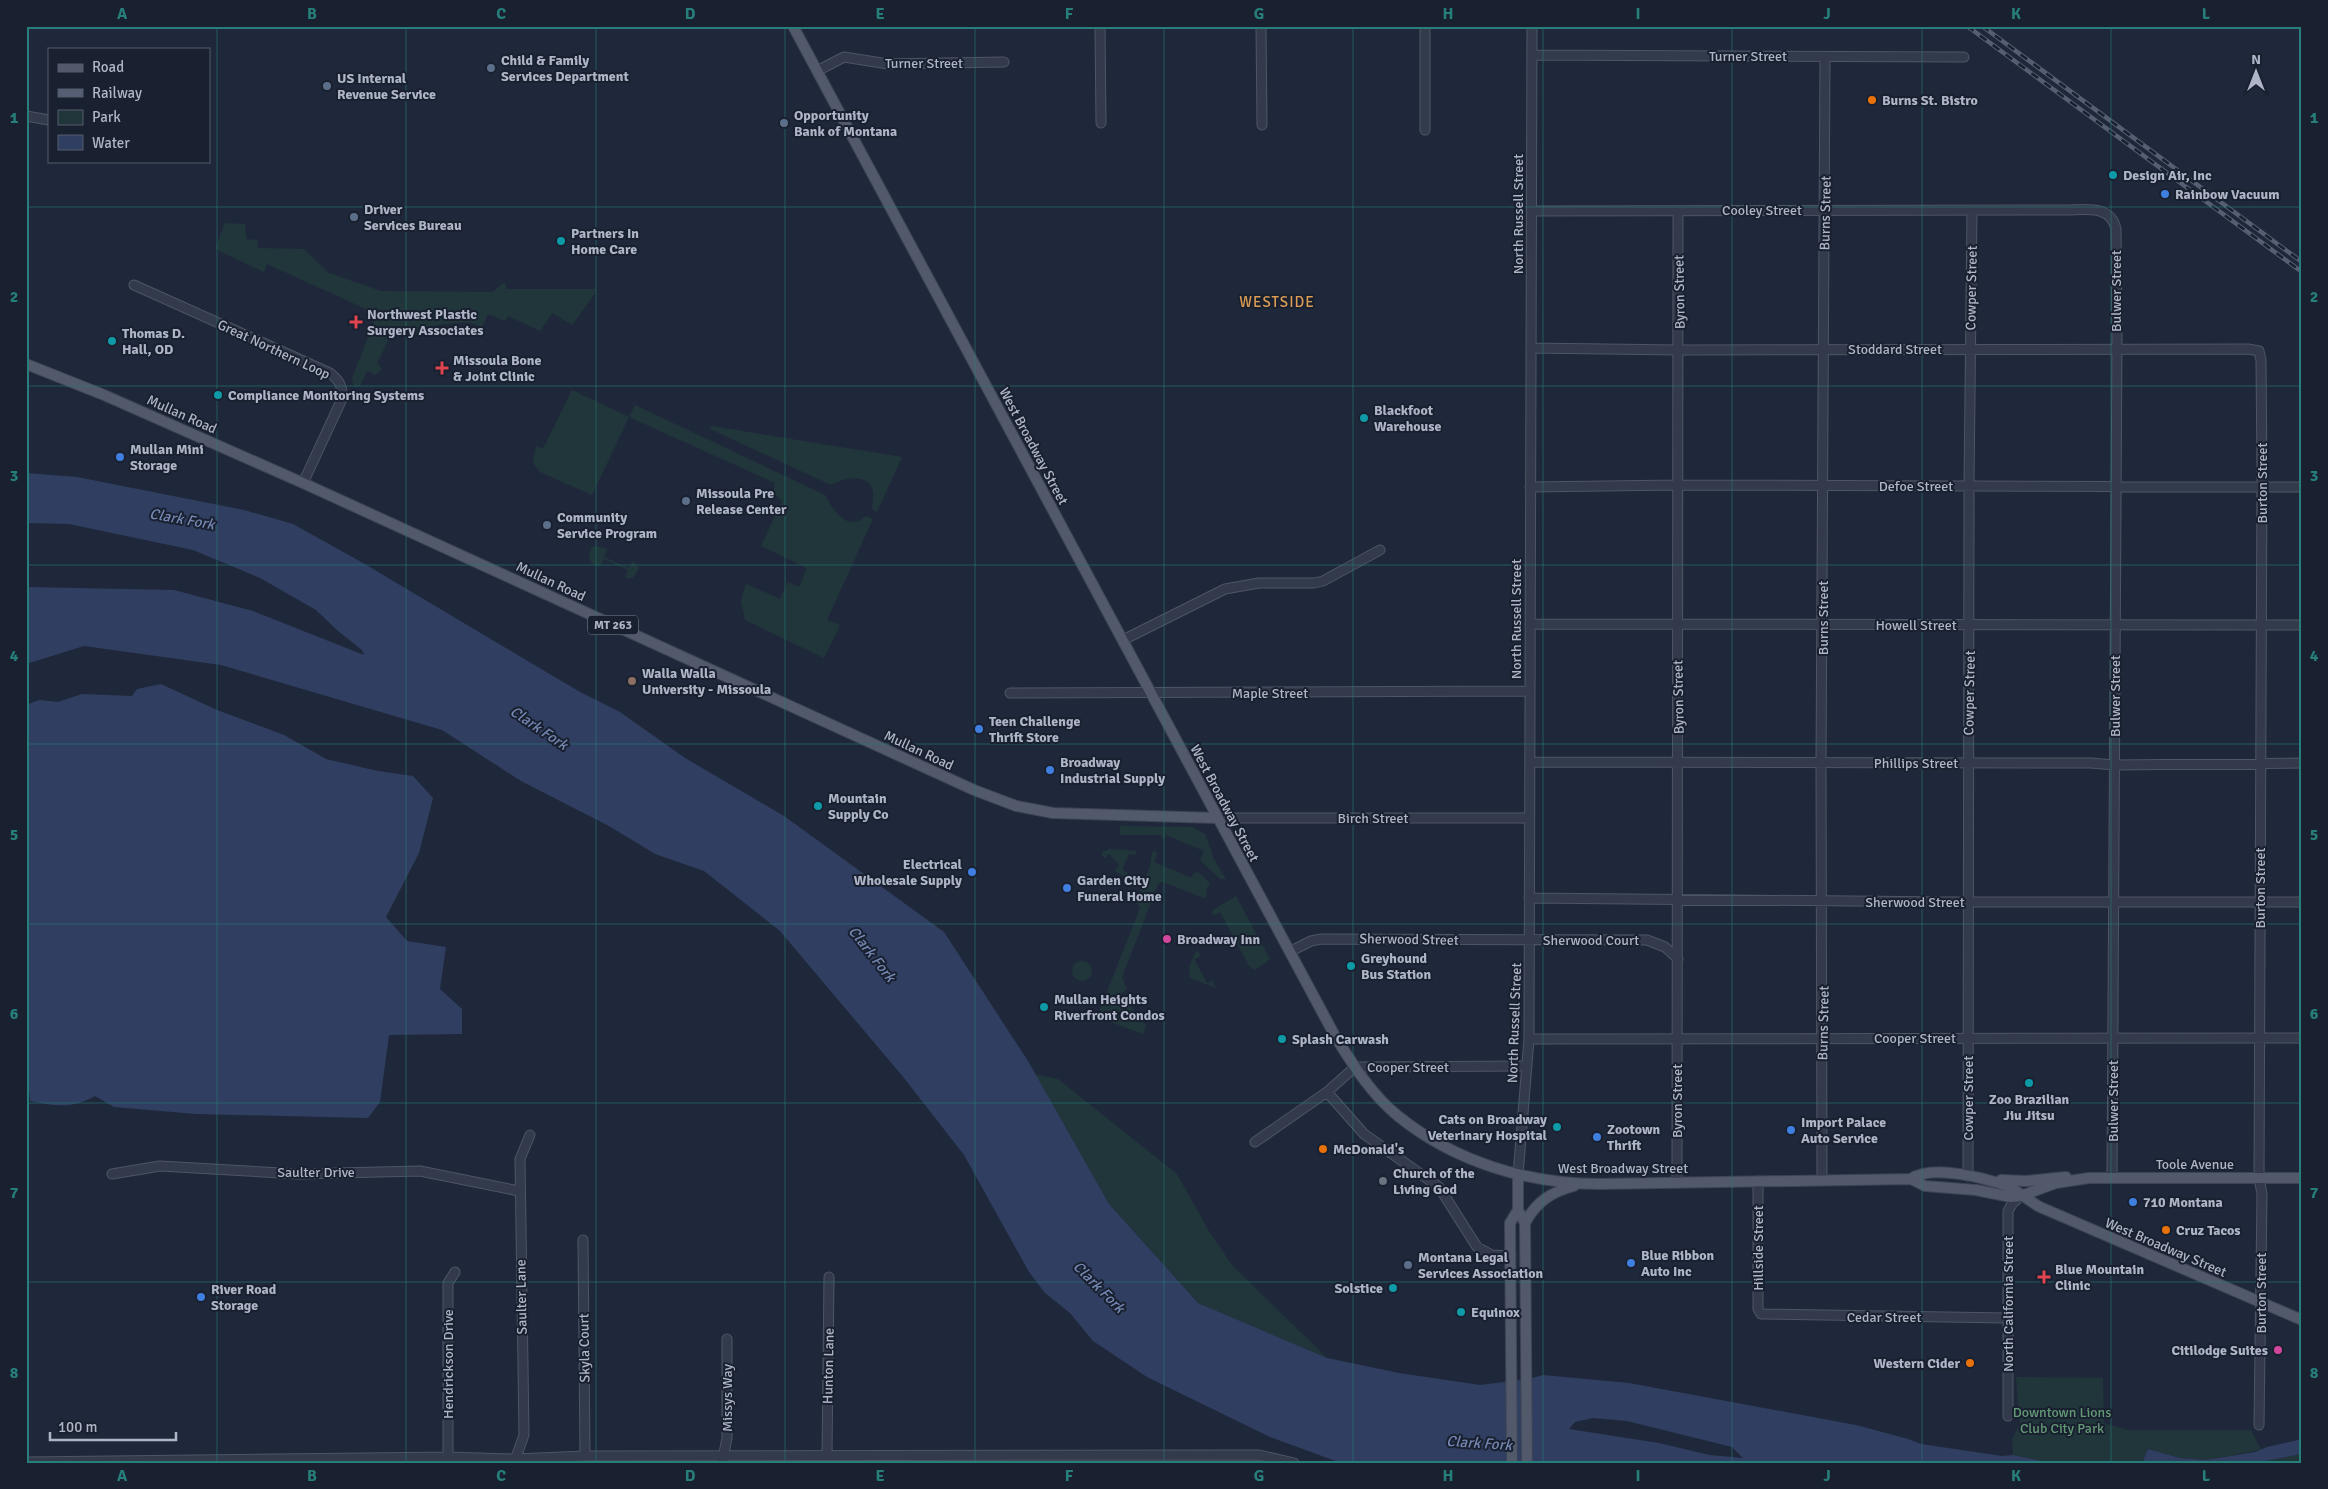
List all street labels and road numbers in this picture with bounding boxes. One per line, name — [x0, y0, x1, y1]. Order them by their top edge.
street label: Turner Street — [1709, 48, 1787, 65]
street label: Turner Street — [885, 55, 963, 72]
street label: North Russell Street — [1510, 154, 1527, 274]
street label: Burns Street — [1816, 175, 1835, 250]
street label: Cooley Street — [1722, 202, 1802, 219]
street label: Cowper Street — [1962, 245, 1981, 331]
street label: Bulwer Street — [2108, 250, 2125, 332]
street label: Byron Street — [1670, 255, 1689, 329]
street label: Great Northern Loop — [215, 316, 333, 383]
street label: Stoddard Street — [1848, 341, 1942, 358]
street label: West Broadway Street — [995, 385, 1072, 508]
street label: Mullan Road — [144, 391, 219, 437]
street label: Burton Street — [2254, 442, 2271, 523]
street label: Defoe Street — [1879, 478, 1953, 495]
street label: Mullan Road — [513, 558, 588, 605]
street label: North Russell Street — [1508, 559, 1525, 679]
street label: Burns Street — [1815, 581, 1832, 655]
road number: MT 263 — [588, 616, 638, 634]
street label: Howell Street — [1875, 617, 1957, 634]
street label: Cowper Street — [1960, 650, 1979, 736]
street label: Bulwer Street — [2107, 655, 2124, 737]
street label: Byron Street — [1669, 660, 1688, 734]
street label: Maple Street — [1232, 685, 1308, 702]
street label: Mullan Road — [881, 727, 956, 774]
street label: West Broadway Street — [1186, 742, 1263, 865]
street label: Phillips Street — [1874, 755, 1958, 772]
street label: Birch Street — [1338, 810, 1409, 827]
street label: Burton Street — [2252, 847, 2269, 928]
street label: Sherwood Street — [1865, 894, 1965, 911]
street label: Sherwood Street — [1359, 930, 1459, 949]
street label: Sherwood Court — [1543, 932, 1639, 949]
street label: North Russell Street — [1504, 962, 1525, 1084]
street label: Burns Street — [1814, 985, 1833, 1060]
street label: Cooper Street — [1874, 1030, 1956, 1047]
street label: Cowper Street — [1960, 1056, 1977, 1140]
street label: Cooper Street — [1367, 1059, 1449, 1076]
street label: Bulwer Street — [2105, 1060, 2122, 1142]
street label: Byron Street — [1669, 1064, 1686, 1138]
street label: Toole Avenue — [2156, 1156, 2234, 1173]
street label: West Broadway Street — [1558, 1160, 1688, 1177]
street label: Saulter Drive — [277, 1164, 355, 1181]
street label: Hillside Street — [1750, 1205, 1767, 1291]
street label: West Broadway Street — [2102, 1214, 2229, 1281]
street label: North California Street — [2000, 1236, 2017, 1372]
street label: Burton Street — [2253, 1252, 2270, 1333]
street label: Saulter Lane — [512, 1259, 531, 1335]
street label: Hendrickson Drive — [440, 1309, 457, 1419]
street label: Cedar Street — [1847, 1309, 1921, 1326]
street label: Skyla Court — [575, 1313, 594, 1383]
street label: Hunton Lane — [819, 1328, 838, 1404]
street label: Missys Way — [719, 1364, 736, 1432]

